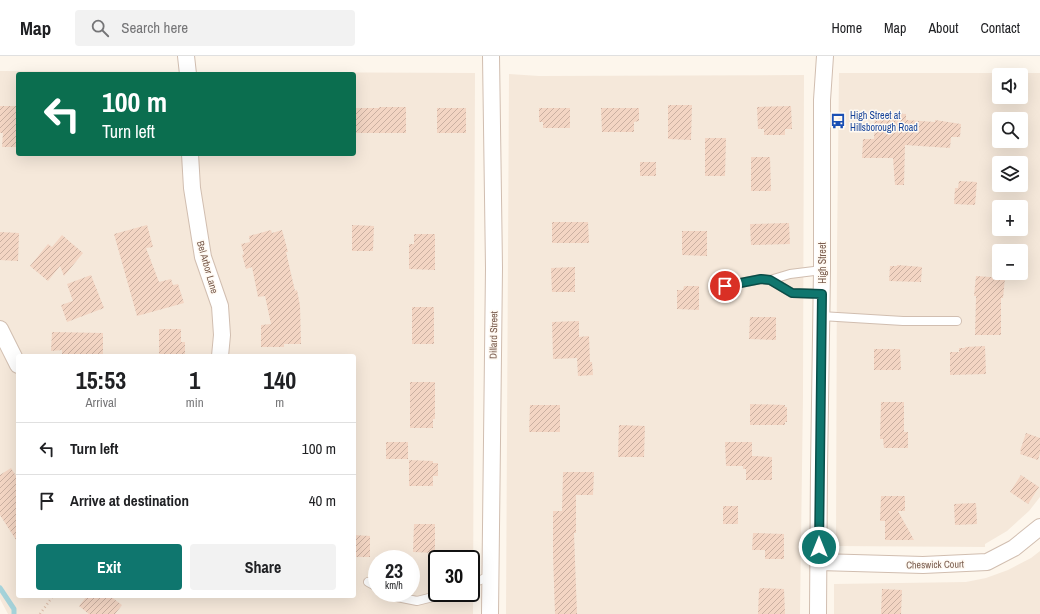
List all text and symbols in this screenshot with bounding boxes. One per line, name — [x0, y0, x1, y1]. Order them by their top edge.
search box — [75, 10, 355, 46]
text: Map — [20, 15, 51, 41]
icon: search — [89, 17, 111, 39]
text: Search here — [121, 17, 188, 38]
text: Home — [831, 19, 862, 37]
text: Map — [884, 19, 906, 37]
text: About — [928, 19, 958, 37]
text: Contact — [980, 19, 1020, 37]
map controls — [992, 68, 1028, 280]
button: sound — [992, 68, 1028, 104]
text: 100 m — [102, 83, 167, 121]
icon: left — [36, 88, 88, 140]
place label: High Street at Hillsborough Road — [850, 109, 918, 134]
bus stop icon: High Street at Hillsborough Road — [829, 112, 847, 130]
button: search — [992, 112, 1028, 148]
text: Turn left — [102, 119, 155, 144]
button: layers — [992, 156, 1028, 192]
button: + — [992, 200, 1028, 236]
street label: Bel Arbor Lane — [194, 239, 221, 295]
street label: High Street — [816, 242, 829, 284]
button: − — [992, 244, 1028, 280]
pin — [708, 269, 742, 303]
icon: arrive — [714, 275, 736, 297]
street label: Dillard Street — [487, 310, 500, 359]
text: 15:53 — [76, 364, 126, 396]
text: 1 — [189, 364, 200, 396]
text: 140 — [263, 364, 296, 396]
text: Arrival — [86, 394, 116, 411]
text: min — [186, 394, 204, 411]
text: m — [275, 394, 284, 411]
icon: left — [36, 438, 58, 460]
text: Turn left — [70, 438, 118, 459]
text: 100 m — [302, 438, 336, 459]
icon: arrive — [36, 490, 58, 512]
text: Arrive at destination — [70, 490, 189, 511]
text: 40 m — [309, 490, 336, 511]
position arrow — [798, 526, 840, 568]
button: Exit — [36, 544, 182, 590]
button: Share — [190, 544, 336, 590]
speed limit sign: 30 — [428, 550, 480, 602]
text: 23 — [385, 557, 403, 584]
street label: Cheswick Court — [906, 557, 965, 572]
text: km/h — [385, 579, 403, 592]

